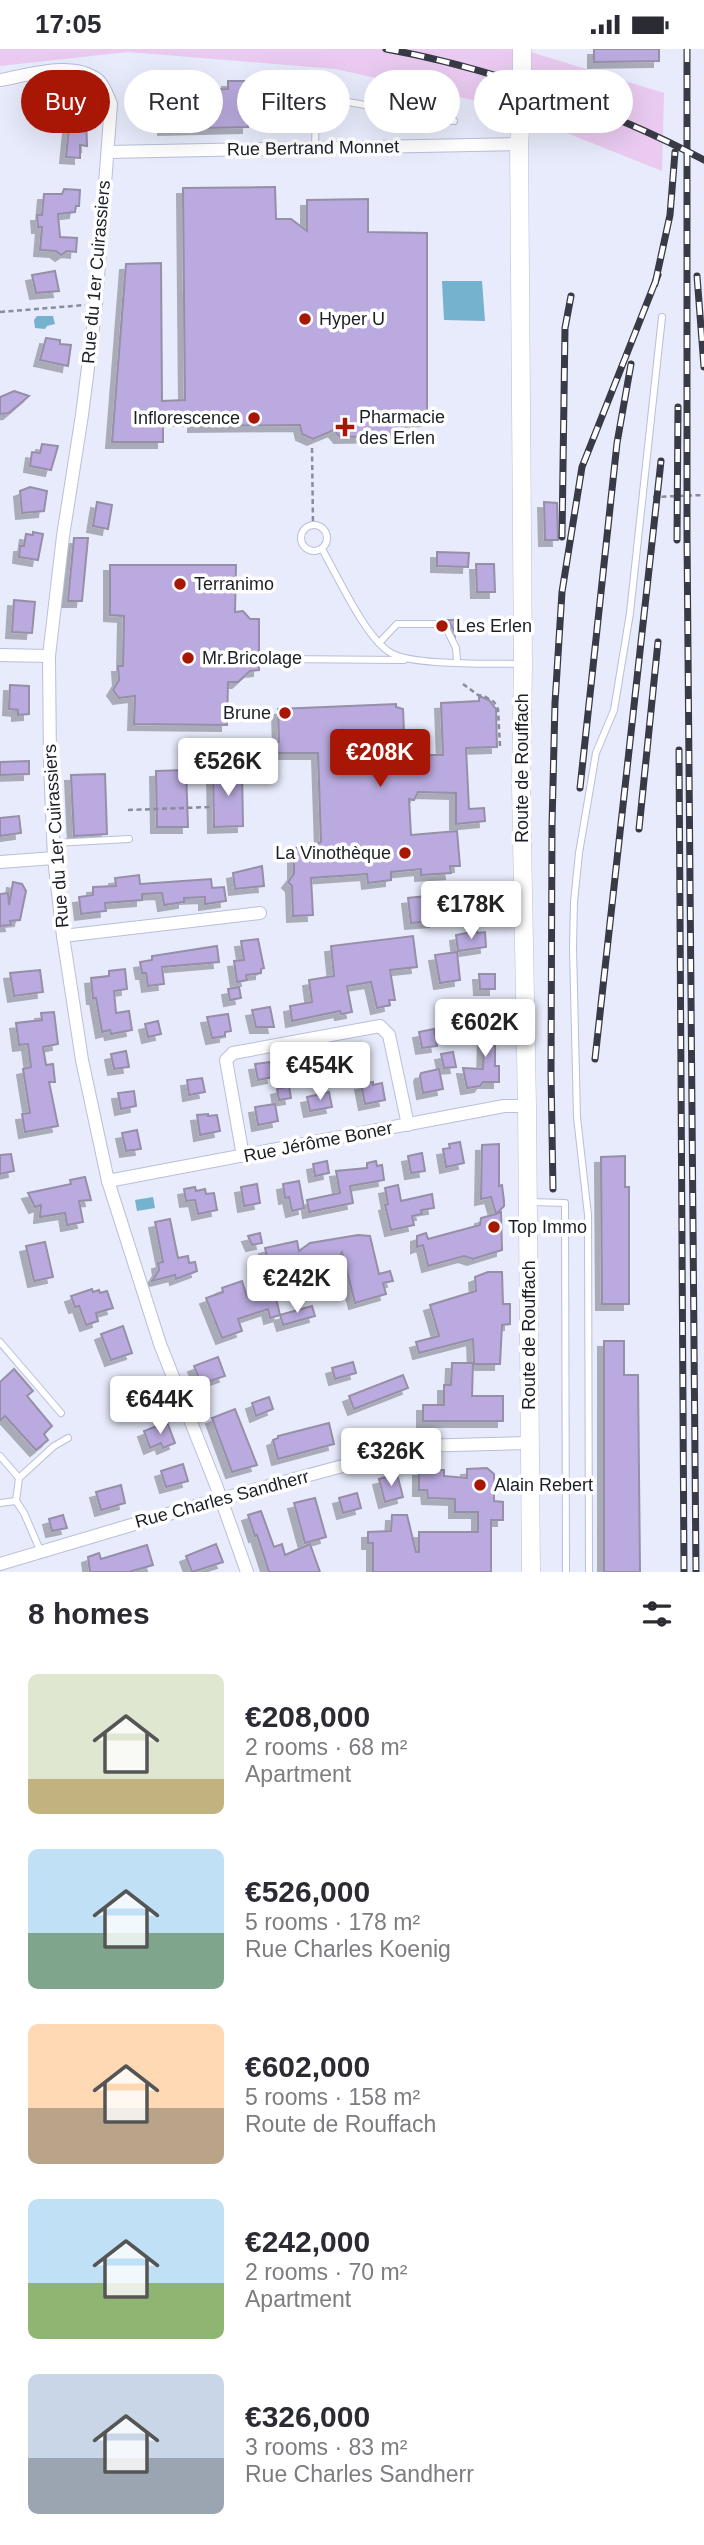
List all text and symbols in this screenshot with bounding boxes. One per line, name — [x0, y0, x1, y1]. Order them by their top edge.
text: 17:05 — [35, 9, 102, 39]
chip: Buy — [21, 70, 110, 133]
chip: Rent — [124, 70, 223, 133]
chip: Filters — [237, 70, 350, 133]
chip: New — [364, 70, 460, 133]
chip: Apartment — [474, 70, 633, 133]
street label: Rue Bertrand Monnet — [227, 136, 399, 160]
street label: Rue du 1er Cuirassiers — [78, 179, 114, 365]
place label: Hyper U — [319, 309, 385, 329]
marker: Hyper U — [297, 311, 313, 327]
place label: Pharmacie des Erlen — [359, 407, 445, 448]
place label: Inflorescence — [133, 408, 240, 428]
marker: Inflorescence — [246, 410, 262, 426]
marker: Pharmacie des Erlen — [337, 419, 353, 435]
place label: Terranimo — [194, 574, 274, 594]
marker: Terranimo — [172, 576, 188, 592]
place label: Les Erlen — [456, 616, 532, 636]
marker: Les Erlen — [434, 618, 450, 634]
place label: Mr.Bricolage — [202, 648, 302, 668]
marker: Mr.Bricolage — [180, 650, 196, 666]
street label: Route de Rouffach — [512, 693, 532, 843]
place label: Brune — [223, 703, 271, 723]
marker: Brune — [277, 705, 293, 721]
pin: €208K — [331, 729, 429, 789]
pin: €526K — [179, 739, 277, 798]
text: €208K — [346, 739, 414, 765]
street label: Rue du 1er Cuirassiers — [40, 743, 72, 929]
text: €526K — [194, 748, 262, 774]
place label: La Vinothèque — [275, 843, 391, 863]
marker: La Vinothèque — [397, 845, 413, 861]
pin: €178K — [422, 881, 520, 941]
text: €178K — [437, 891, 505, 917]
pin: €602K — [436, 999, 534, 1059]
text: €602K — [451, 1009, 519, 1035]
pin: €454K — [271, 1042, 369, 1102]
text: €454K — [286, 1052, 354, 1078]
street label: Rue Jérôme Boner — [242, 1118, 394, 1166]
place label: Top Immo — [508, 1217, 587, 1237]
marker: Top Immo — [486, 1219, 502, 1235]
pin: €242K — [248, 1255, 346, 1315]
street label: Route de Rouffach — [519, 1260, 539, 1410]
text: €242K — [263, 1265, 331, 1291]
pin: €644K — [111, 1377, 209, 1436]
text: €644K — [126, 1386, 194, 1412]
pin: €326K — [342, 1429, 440, 1488]
text: €326K — [357, 1438, 425, 1464]
street label: Rue Charles Sandherr — [133, 1466, 311, 1532]
place label: Alain Rebert — [494, 1475, 593, 1495]
marker: Alain Rebert — [472, 1477, 488, 1493]
icon: filters — [638, 1595, 676, 1633]
text: 8 homes — [28, 1597, 150, 1630]
text: €208,000 — [245, 1700, 370, 1733]
icon: home — [84, 1702, 168, 1786]
text: 2 rooms · 68 m² — [245, 1734, 407, 1760]
text: Apartment — [245, 1761, 351, 1787]
text: €526,000 — [245, 1875, 370, 1908]
icon: home — [84, 1877, 168, 1961]
text: 5 rooms · 178 m² — [245, 1909, 420, 1935]
text: Rue Charles Koenig — [245, 1936, 451, 1962]
text: €602,000 — [245, 2050, 370, 2083]
icon: home — [84, 2052, 168, 2136]
text: 5 rooms · 158 m² — [245, 2084, 420, 2110]
text: Route de Rouffach — [245, 2111, 436, 2137]
text: €242,000 — [245, 2225, 370, 2258]
icon: home — [84, 2227, 168, 2311]
text: 2 rooms · 70 m² — [245, 2259, 407, 2285]
text: Apartment — [245, 2286, 351, 2312]
text: €326,000 — [245, 2400, 370, 2433]
icon: home — [84, 2402, 168, 2486]
text: 3 rooms · 83 m² — [245, 2434, 407, 2460]
text: Rue Charles Sandherr — [245, 2461, 474, 2487]

